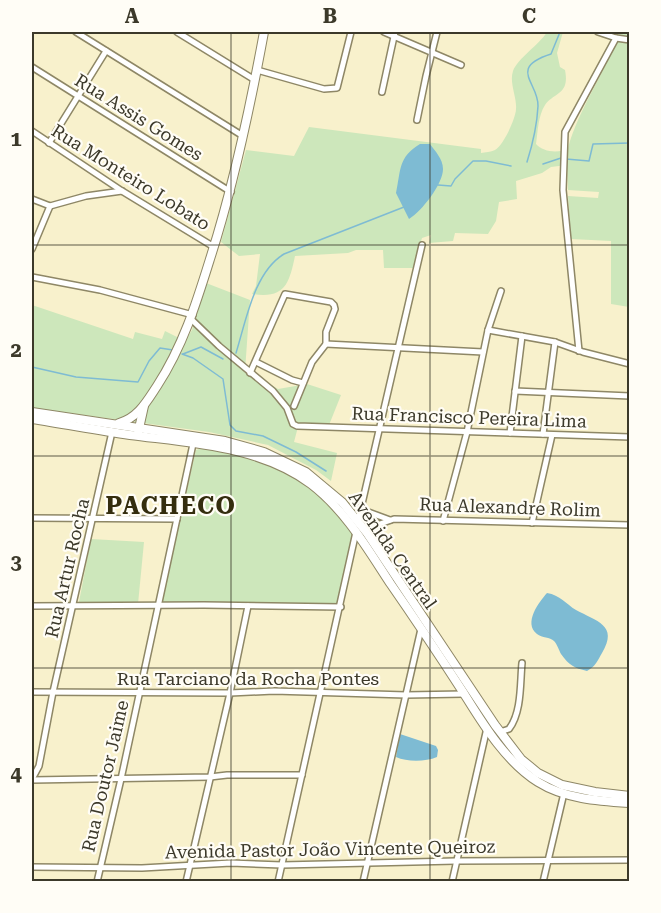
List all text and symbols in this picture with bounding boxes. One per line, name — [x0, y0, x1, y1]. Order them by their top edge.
text: A — [125, 4, 140, 28]
text: B — [323, 4, 337, 28]
text: C — [522, 4, 536, 28]
street label: Rua Assis Gomes — [71, 69, 207, 165]
street label: Rua Monteiro Lobato — [48, 120, 214, 234]
text: 1 — [10, 127, 22, 151]
text: 2 — [10, 338, 22, 362]
street label: Rua Francisco Pereira Lima — [351, 402, 587, 432]
street label: Avenida Central — [345, 487, 442, 613]
district label: PACHECO — [106, 492, 236, 520]
street label: Rua Alexandre Rolim — [419, 493, 601, 521]
street label: Rua Artur Rocha — [41, 496, 93, 640]
text: 3 — [10, 550, 22, 574]
street label: Rua Tarciano da Rocha Pontes — [117, 668, 379, 689]
street label: Rua Doutor Jaime — [77, 698, 133, 854]
text: 4 — [10, 762, 22, 786]
street label: Avenida Pastor João Vincente Queiroz — [165, 836, 496, 862]

